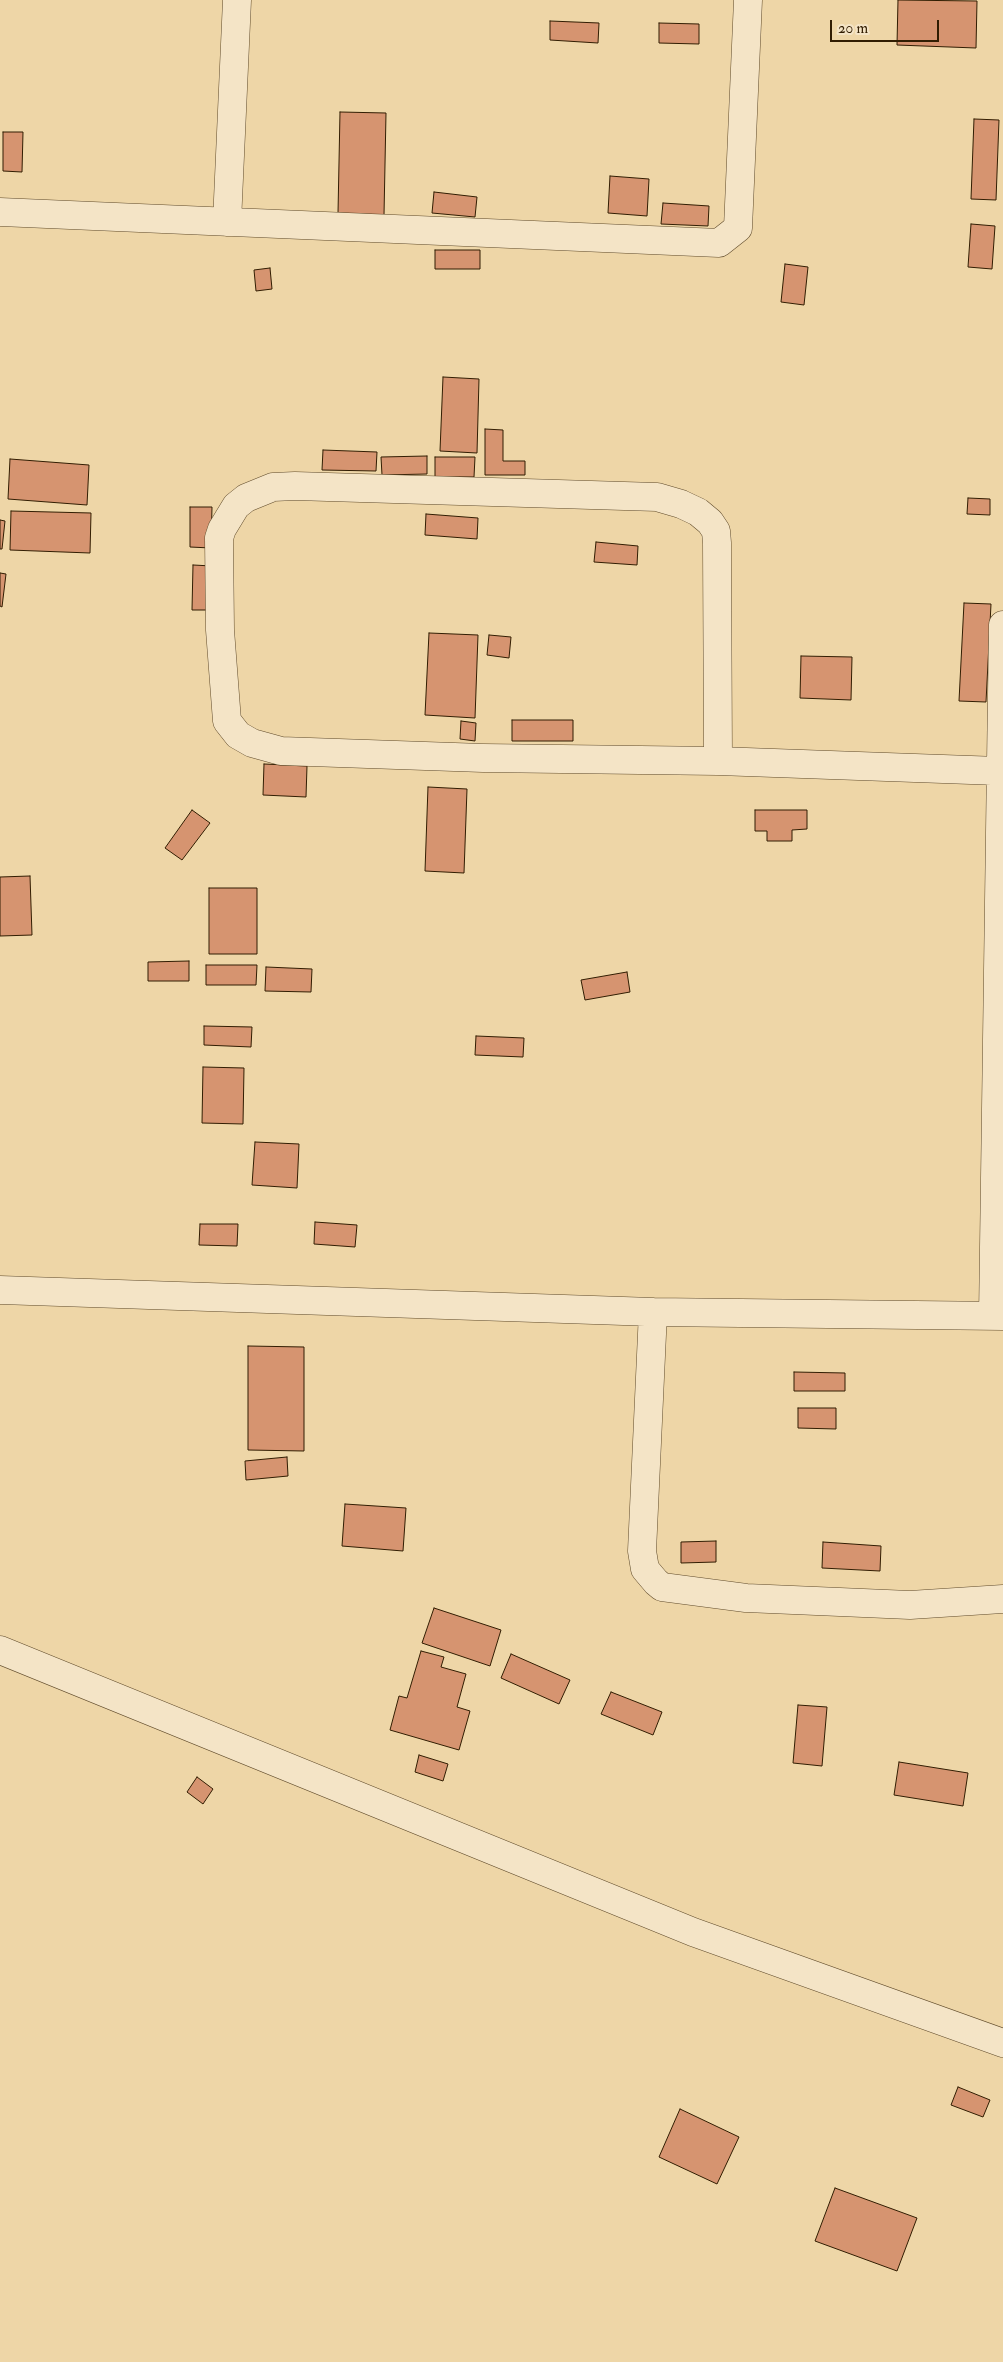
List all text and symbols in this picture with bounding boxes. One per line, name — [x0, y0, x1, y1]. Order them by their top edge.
scale bar — [833, 10, 942, 42]
text: 20 m — [838, 19, 868, 38]

